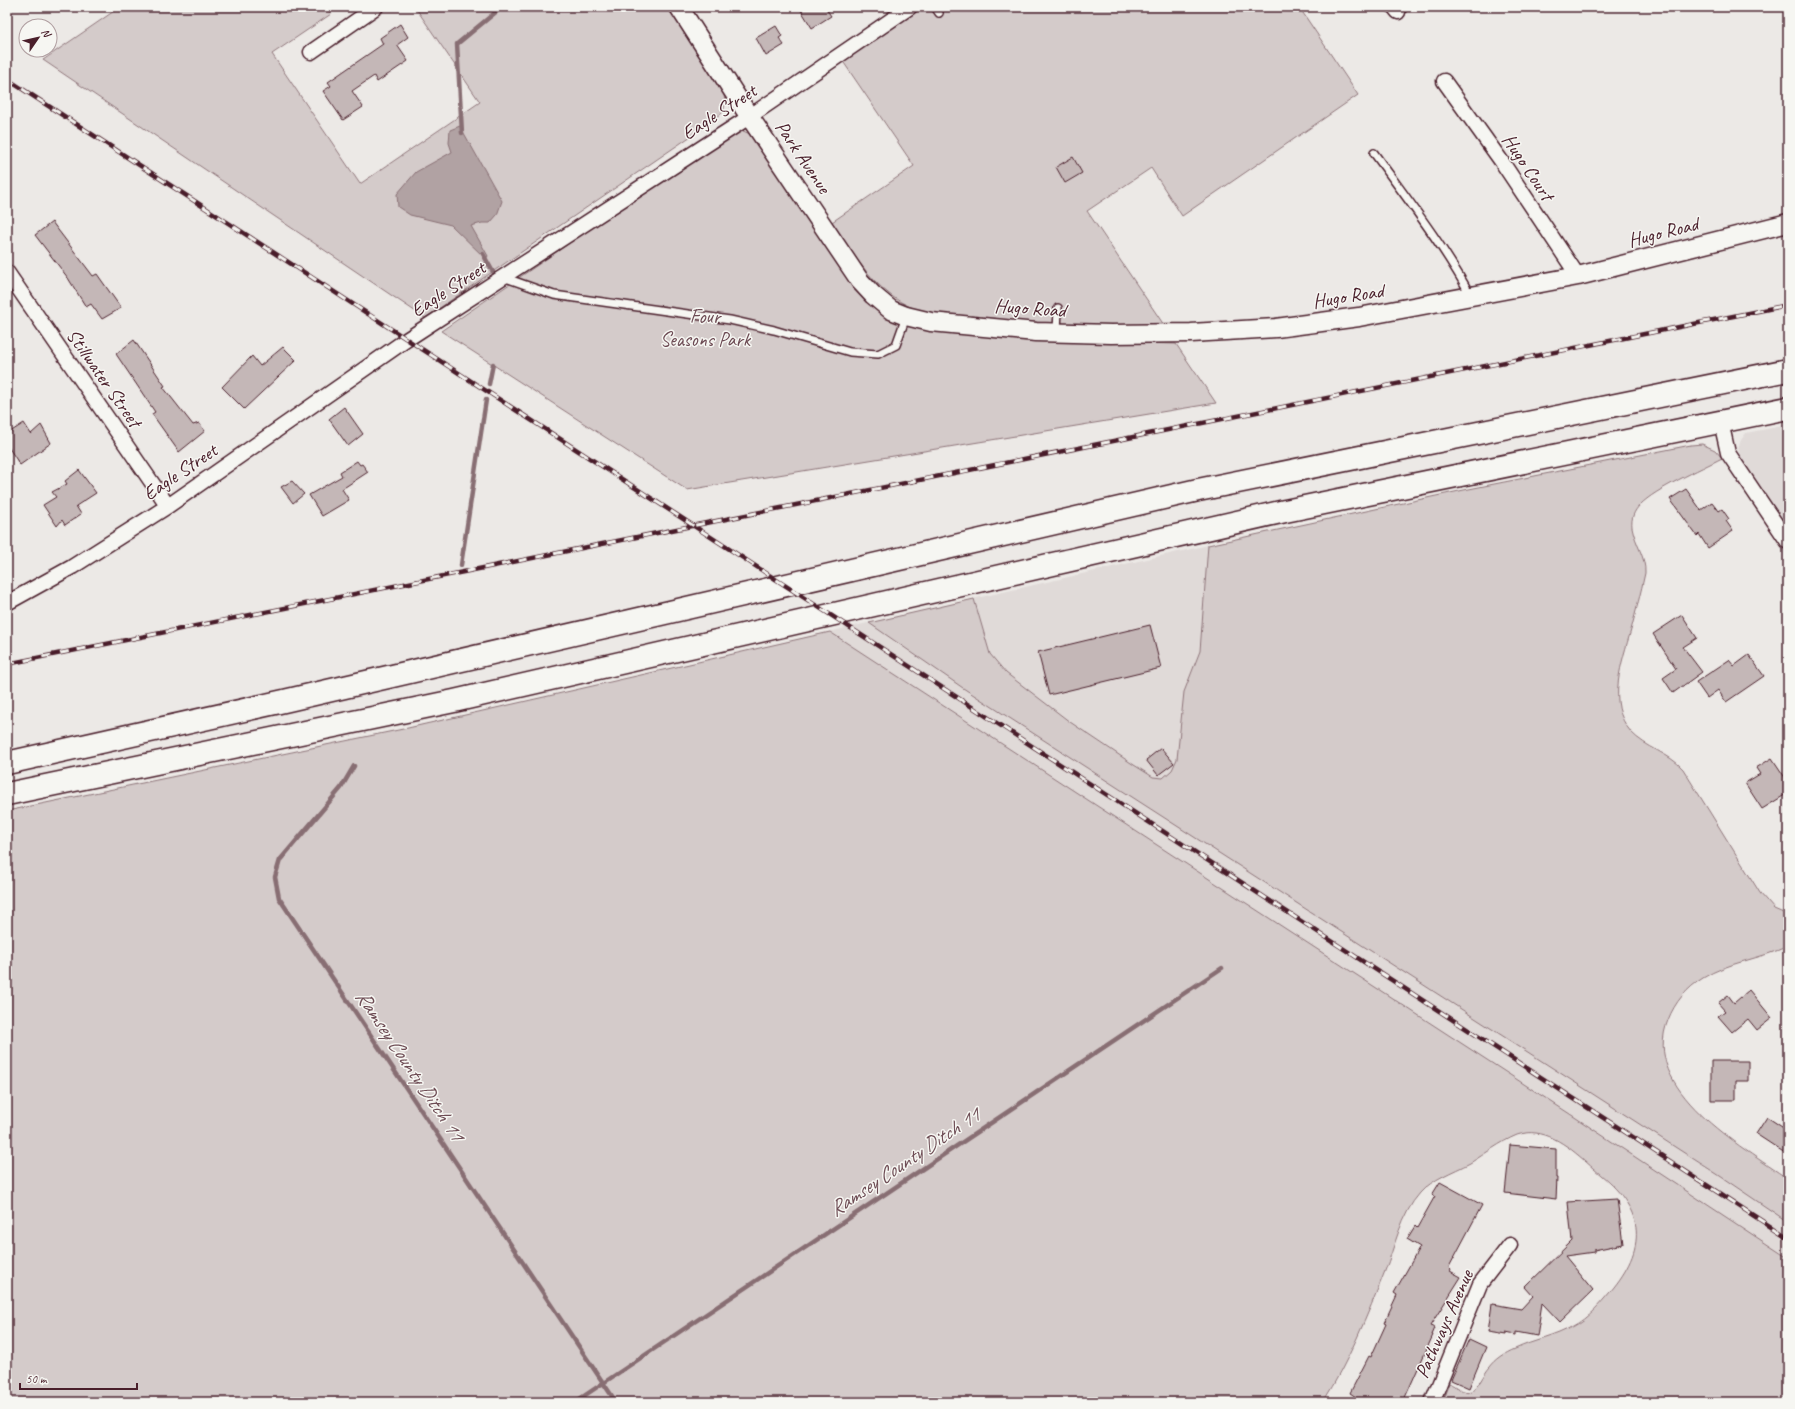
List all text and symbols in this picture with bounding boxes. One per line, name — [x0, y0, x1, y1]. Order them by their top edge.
north arrow — [18, 18, 58, 58]
text: N — [39, 26, 55, 41]
street label: Eagle Street — [677, 77, 763, 145]
street label: Park Avenue — [770, 116, 837, 199]
street label: Hugo Court — [1497, 129, 1561, 208]
street label: Hugo Road — [1625, 210, 1704, 253]
street label: Eagle Street — [406, 254, 492, 322]
street label: Hugo Road — [1311, 278, 1388, 314]
street label: Hugo Road — [994, 293, 1070, 323]
park label: Four Seasons Park — [660, 304, 752, 352]
street label: Stillwater Street — [61, 324, 149, 435]
street label: Eagle Street — [138, 437, 224, 506]
water label: Ramsey County Ditch 11 — [350, 985, 472, 1149]
water label: Ramsey County Ditch 11 — [824, 1100, 988, 1222]
street label: Pathways Avenue — [1409, 1265, 1480, 1382]
scale bar — [20, 1365, 137, 1391]
text: 50 m — [26, 1371, 48, 1387]

